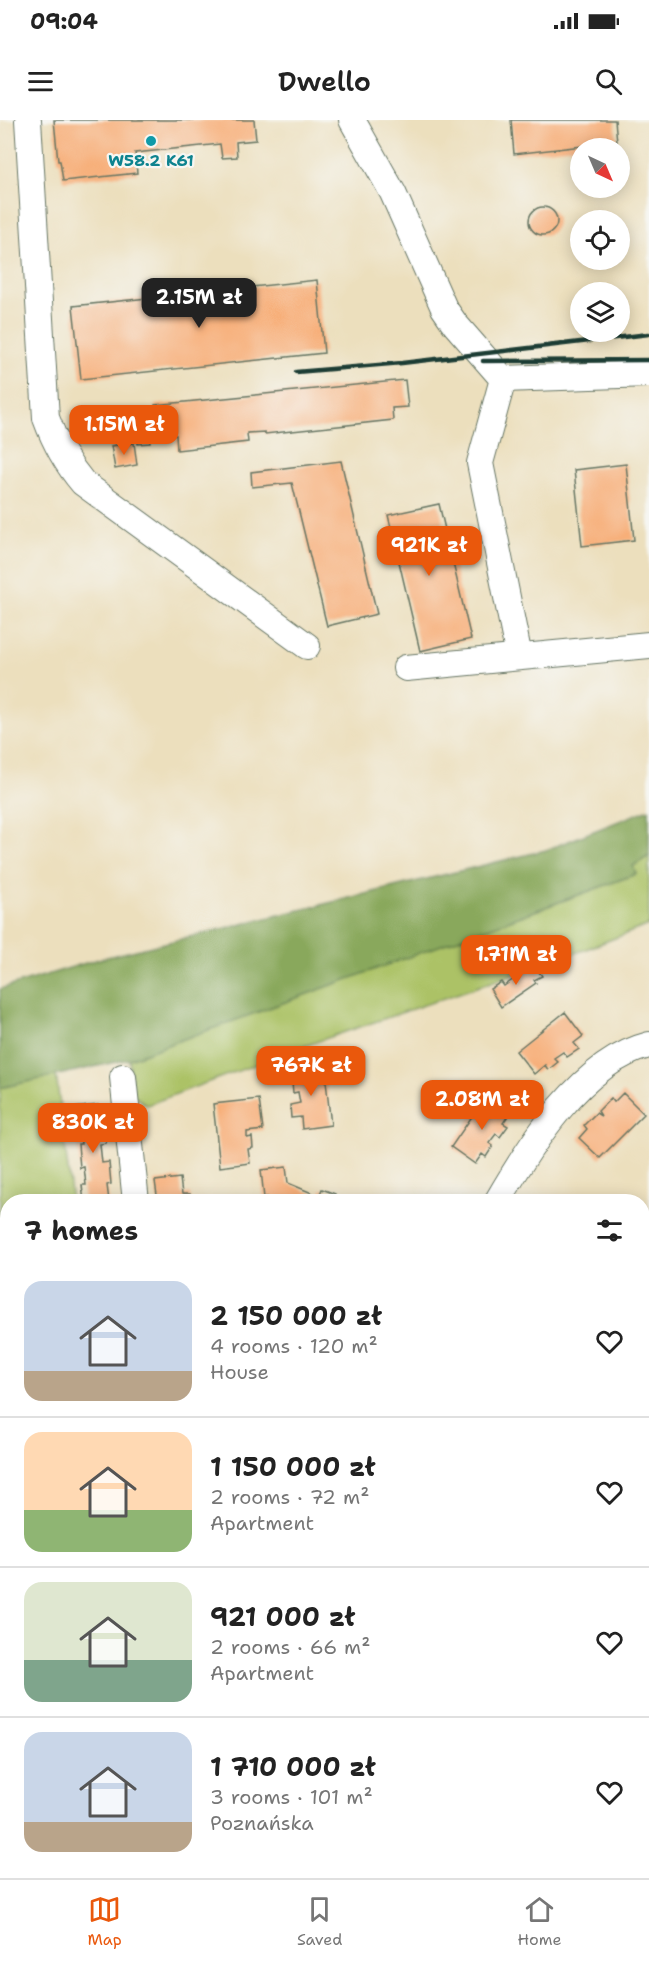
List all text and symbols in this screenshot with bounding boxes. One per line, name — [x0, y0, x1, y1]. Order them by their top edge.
text: 09:04 — [30, 7, 98, 36]
text: Dwello — [278, 63, 371, 100]
icon: menu — [24, 65, 57, 98]
icon: search — [592, 65, 625, 98]
marker: W58.2 K61 — [144, 134, 158, 148]
north arrow — [570, 138, 630, 198]
map controls — [570, 138, 630, 342]
place label: W58.2 K61 — [108, 150, 194, 171]
button: locate — [570, 210, 630, 270]
pin: 2.15M zł — [137, 278, 261, 329]
button: layers — [570, 282, 630, 342]
text: 2.15M zł — [156, 284, 242, 310]
pin: 1.15M zł — [62, 405, 186, 456]
text: 1.15M zł — [83, 411, 165, 437]
pin: 921K zł — [374, 526, 484, 577]
text: 921K zł — [391, 532, 467, 558]
pin: 1.71M zł — [454, 935, 578, 986]
text: 1.71M zł — [475, 941, 557, 967]
pin: 767K zł — [256, 1046, 366, 1097]
text: 767K zł — [270, 1052, 352, 1078]
pin: 2.08M zł — [420, 1080, 544, 1131]
text: 2.08M zł — [435, 1086, 529, 1112]
pin: 830K zł — [38, 1103, 148, 1154]
text: 830K zł — [52, 1109, 134, 1135]
text: 7 homes — [24, 1213, 138, 1248]
icon: filters — [593, 1214, 626, 1247]
text: 2 150 000 zł — [210, 1298, 382, 1333]
icon: home — [72, 1305, 144, 1377]
icon: heart — [593, 1325, 626, 1358]
text: 4 rooms · 120 m² — [210, 1333, 378, 1359]
text: House — [210, 1359, 269, 1385]
text: 1 150 000 zł — [210, 1449, 376, 1484]
icon: home — [72, 1456, 144, 1528]
icon: heart — [593, 1476, 626, 1509]
text: 2 rooms · 72 m² — [210, 1484, 369, 1510]
text: Apartment — [210, 1510, 314, 1536]
text: 921 000 zł — [210, 1599, 355, 1634]
icon: home — [72, 1606, 144, 1678]
icon: heart — [593, 1626, 626, 1659]
text: 2 rooms · 66 m² — [210, 1634, 371, 1660]
text: Apartment — [210, 1660, 314, 1686]
text: 1 710 000 zł — [210, 1749, 376, 1784]
icon: home — [72, 1756, 144, 1828]
icon: heart — [593, 1776, 626, 1809]
text: 3 rooms · 101 m² — [210, 1784, 373, 1810]
text: Poznańska — [210, 1810, 314, 1836]
tab: Map — [88, 1893, 122, 1950]
tab: Saved — [297, 1893, 342, 1950]
tab: Home — [517, 1893, 561, 1950]

